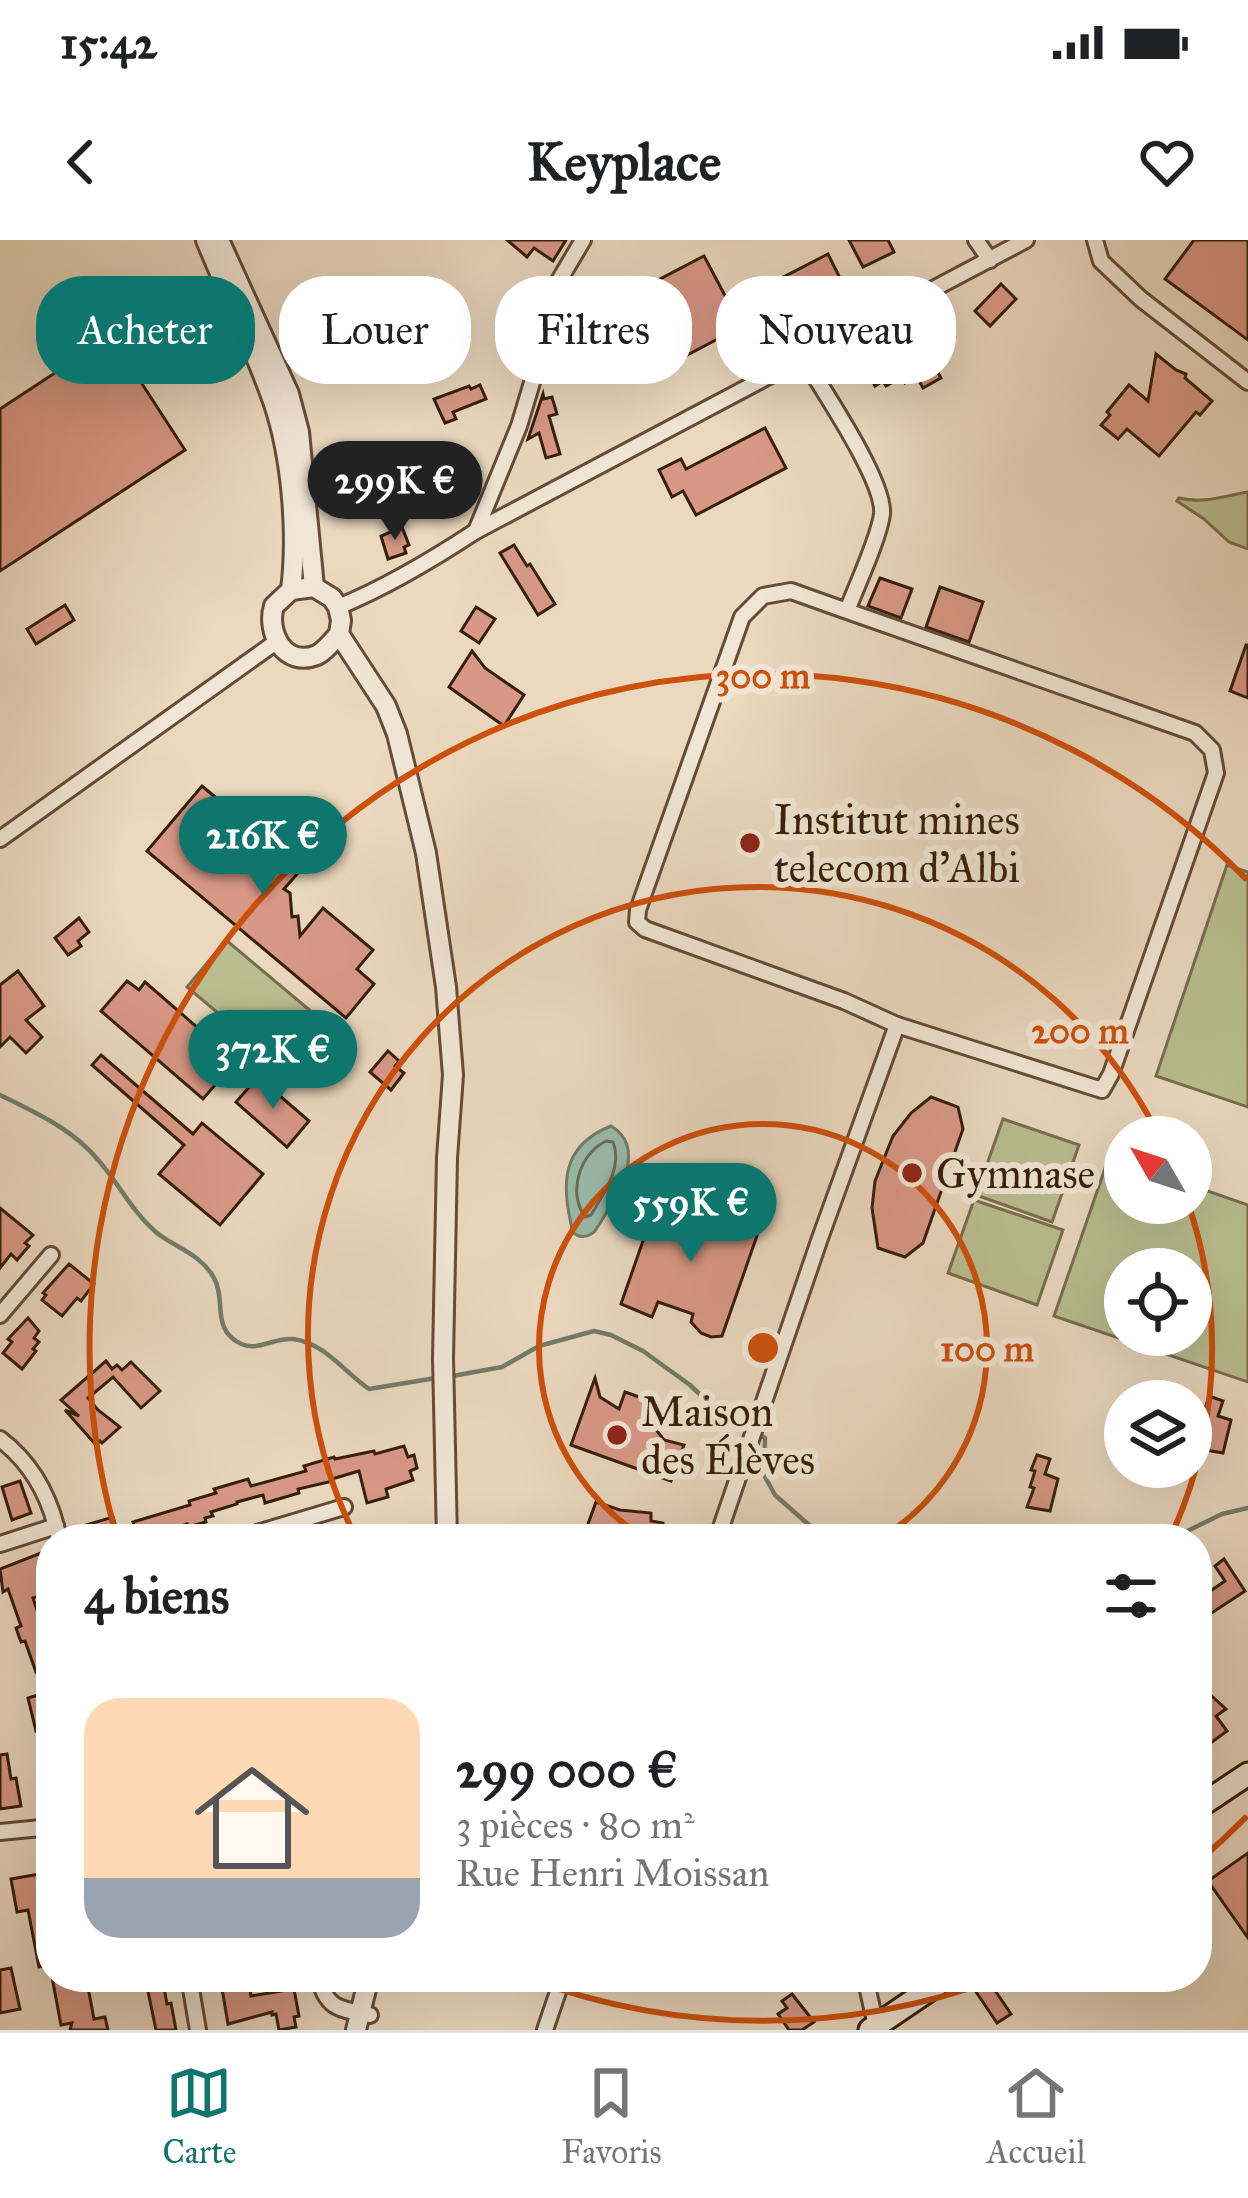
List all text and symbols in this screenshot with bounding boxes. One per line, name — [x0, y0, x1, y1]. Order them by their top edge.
text: 15:42 — [60, 15, 157, 70]
icon: back — [48, 129, 114, 195]
text: Keyplace — [527, 129, 721, 195]
icon: heart — [1134, 129, 1200, 195]
chip: Acheter — [36, 276, 255, 384]
chip: Louer — [279, 276, 471, 384]
chip: Filtres — [495, 276, 692, 384]
chip: Nouveau — [716, 276, 956, 384]
pin: 299K € — [297, 441, 493, 543]
text: 299K € — [335, 456, 455, 504]
text: 300 m — [716, 654, 811, 698]
place label: Institut mines telecom d'Albi — [774, 794, 1020, 894]
pin: 216K € — [165, 796, 361, 898]
text: 216K € — [206, 811, 320, 859]
marker: Institut mines telecom d'Albi — [737, 830, 763, 856]
text: 200 m — [1031, 1009, 1130, 1053]
pin: 372K € — [175, 1010, 371, 1112]
text: 372K € — [215, 1025, 331, 1073]
north arrow — [1104, 1116, 1212, 1224]
map controls — [1104, 1116, 1212, 1488]
place label: Gymnase — [936, 1148, 1095, 1200]
marker: Gymnase — [899, 1160, 925, 1186]
pin: 559K € — [593, 1163, 789, 1265]
text: 559K € — [633, 1178, 749, 1226]
button: locate — [1104, 1248, 1212, 1356]
centre of rings — [742, 1327, 784, 1369]
text: 100 m — [940, 1327, 1035, 1371]
button: layers — [1104, 1380, 1212, 1488]
place label: Maison des Élèves — [641, 1386, 815, 1486]
marker: Maison des Élèves — [604, 1422, 630, 1448]
icon: filters — [1098, 1563, 1164, 1629]
text: 4 biens — [84, 1565, 229, 1627]
text: 299 000 € — [456, 1739, 678, 1801]
icon: home — [180, 1746, 324, 1890]
text: 3 pièces · 80 m² — [456, 1801, 694, 1849]
text: Rue Henri Moissan — [456, 1849, 769, 1897]
tab: Carte — [162, 2060, 237, 2172]
tab: Favoris — [561, 2060, 662, 2172]
tab: Accueil — [986, 2060, 1086, 2172]

